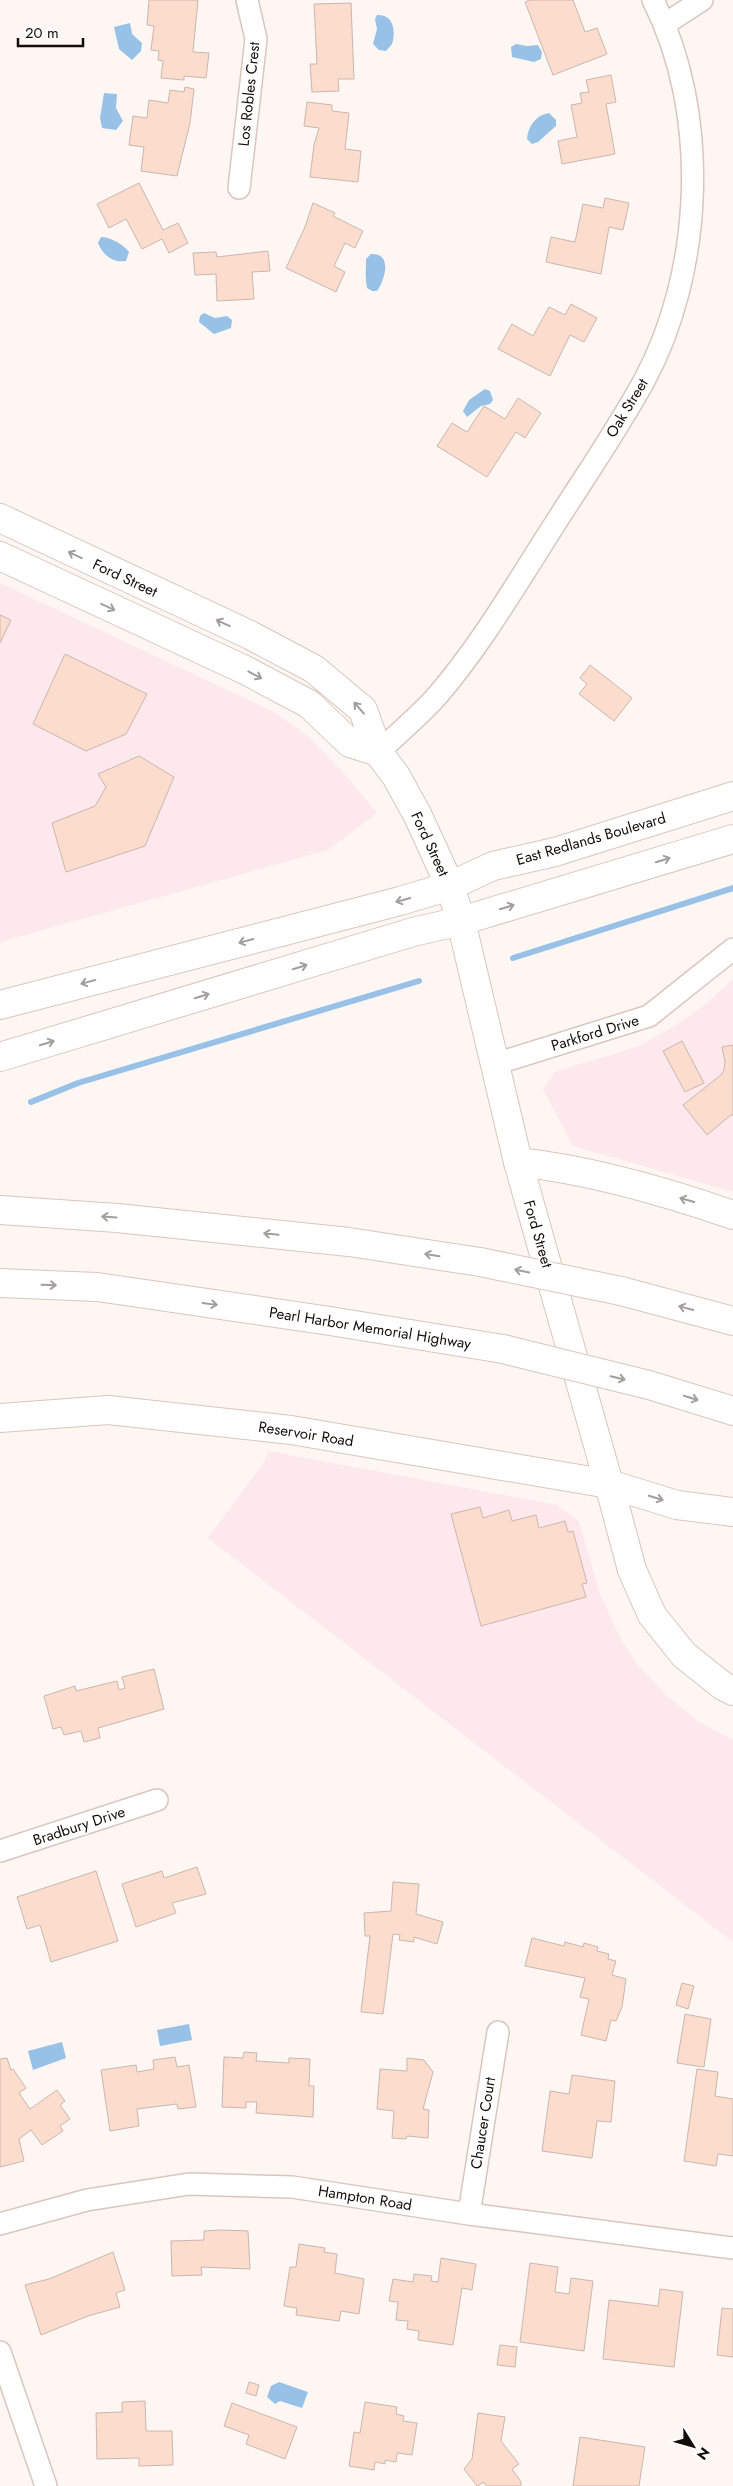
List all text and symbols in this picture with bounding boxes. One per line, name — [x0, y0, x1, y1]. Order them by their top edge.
scale bar — [18, 15, 82, 47]
text: 20 m — [25, 22, 59, 44]
street label: Los Robles Crest — [233, 40, 265, 147]
street label: Oak Street — [601, 374, 654, 442]
one-way arrow — [68, 549, 83, 559]
street label: Ford Street — [89, 553, 161, 603]
one-way arrow — [100, 602, 115, 612]
one-way arrow — [216, 617, 231, 627]
one-way arrow — [247, 671, 262, 680]
one-way arrow — [354, 702, 365, 715]
street label: East Redlands Boulevard — [514, 807, 668, 871]
street label: Ford Street — [405, 808, 455, 880]
one-way arrow — [654, 855, 670, 865]
one-way arrow — [395, 895, 411, 905]
one-way arrow — [499, 902, 515, 912]
one-way arrow — [238, 937, 254, 946]
one-way arrow — [292, 961, 308, 971]
one-way arrow — [81, 978, 97, 987]
one-way arrow — [194, 991, 210, 1001]
street label: Parkford Drive — [548, 1009, 642, 1057]
one-way arrow — [38, 1037, 54, 1047]
one-way arrow — [679, 1194, 695, 1204]
street label: Ford Street — [518, 1198, 558, 1271]
one-way arrow — [102, 1213, 118, 1222]
one-way arrow — [263, 1229, 279, 1239]
one-way arrow — [424, 1250, 440, 1260]
one-way arrow — [514, 1266, 530, 1275]
one-way arrow — [40, 1281, 56, 1290]
one-way arrow — [202, 1299, 218, 1309]
street label: Pearl Harbor Memorial Highway — [267, 1301, 473, 1355]
one-way arrow — [678, 1303, 694, 1312]
one-way arrow — [609, 1373, 625, 1383]
one-way arrow — [682, 1393, 698, 1403]
street label: Reservoir Road — [257, 1416, 355, 1452]
one-way arrow — [648, 1494, 664, 1504]
street label: Bradbury Drive — [30, 1801, 128, 1851]
street label: Chaucer Court — [465, 2075, 501, 2171]
street label: Hampton Road — [317, 2180, 413, 2216]
north arrow — [668, 2421, 718, 2471]
text: N — [692, 2443, 715, 2464]

